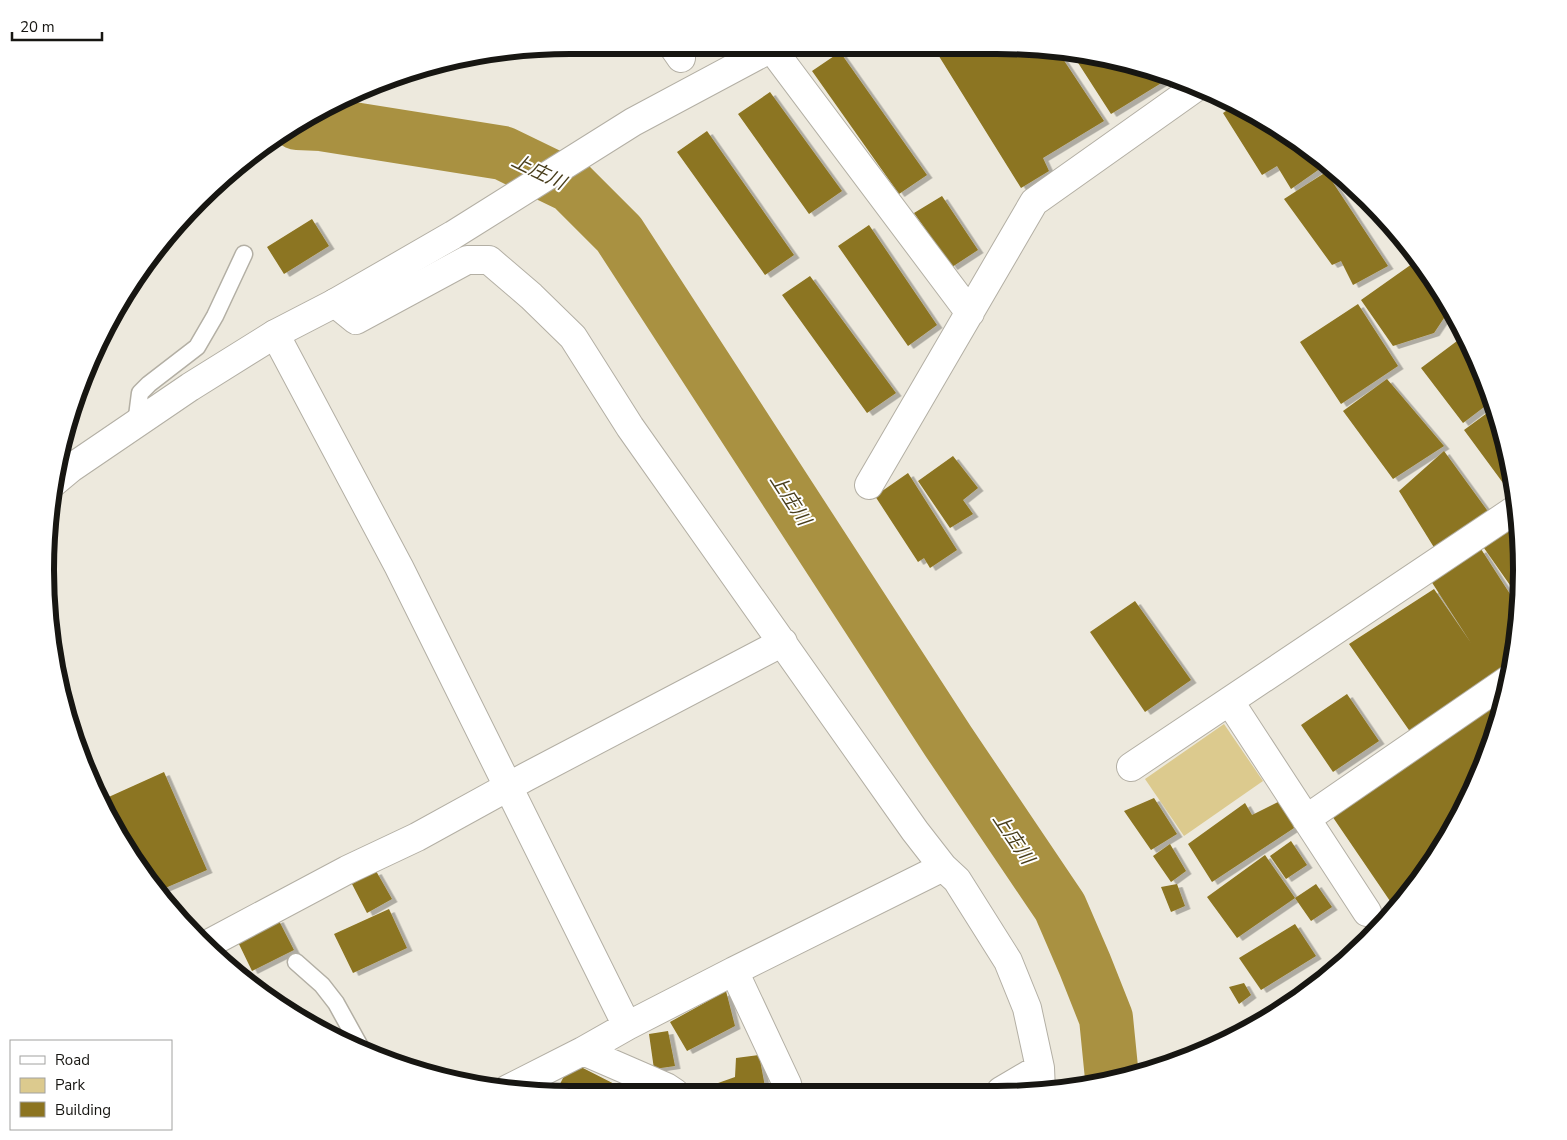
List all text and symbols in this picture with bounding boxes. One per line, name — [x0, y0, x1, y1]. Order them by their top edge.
scale bar — [12, 10, 102, 42]
text: 20 m — [20, 17, 55, 37]
water label: 上庄川 — [507, 148, 572, 197]
water label: 上庄川 — [764, 469, 818, 532]
water label: 上庄川 — [986, 808, 1041, 871]
legend — [10, 1040, 172, 1130]
text: Road — [55, 1050, 90, 1070]
text: Park — [55, 1075, 85, 1095]
text: Building — [55, 1100, 111, 1120]

